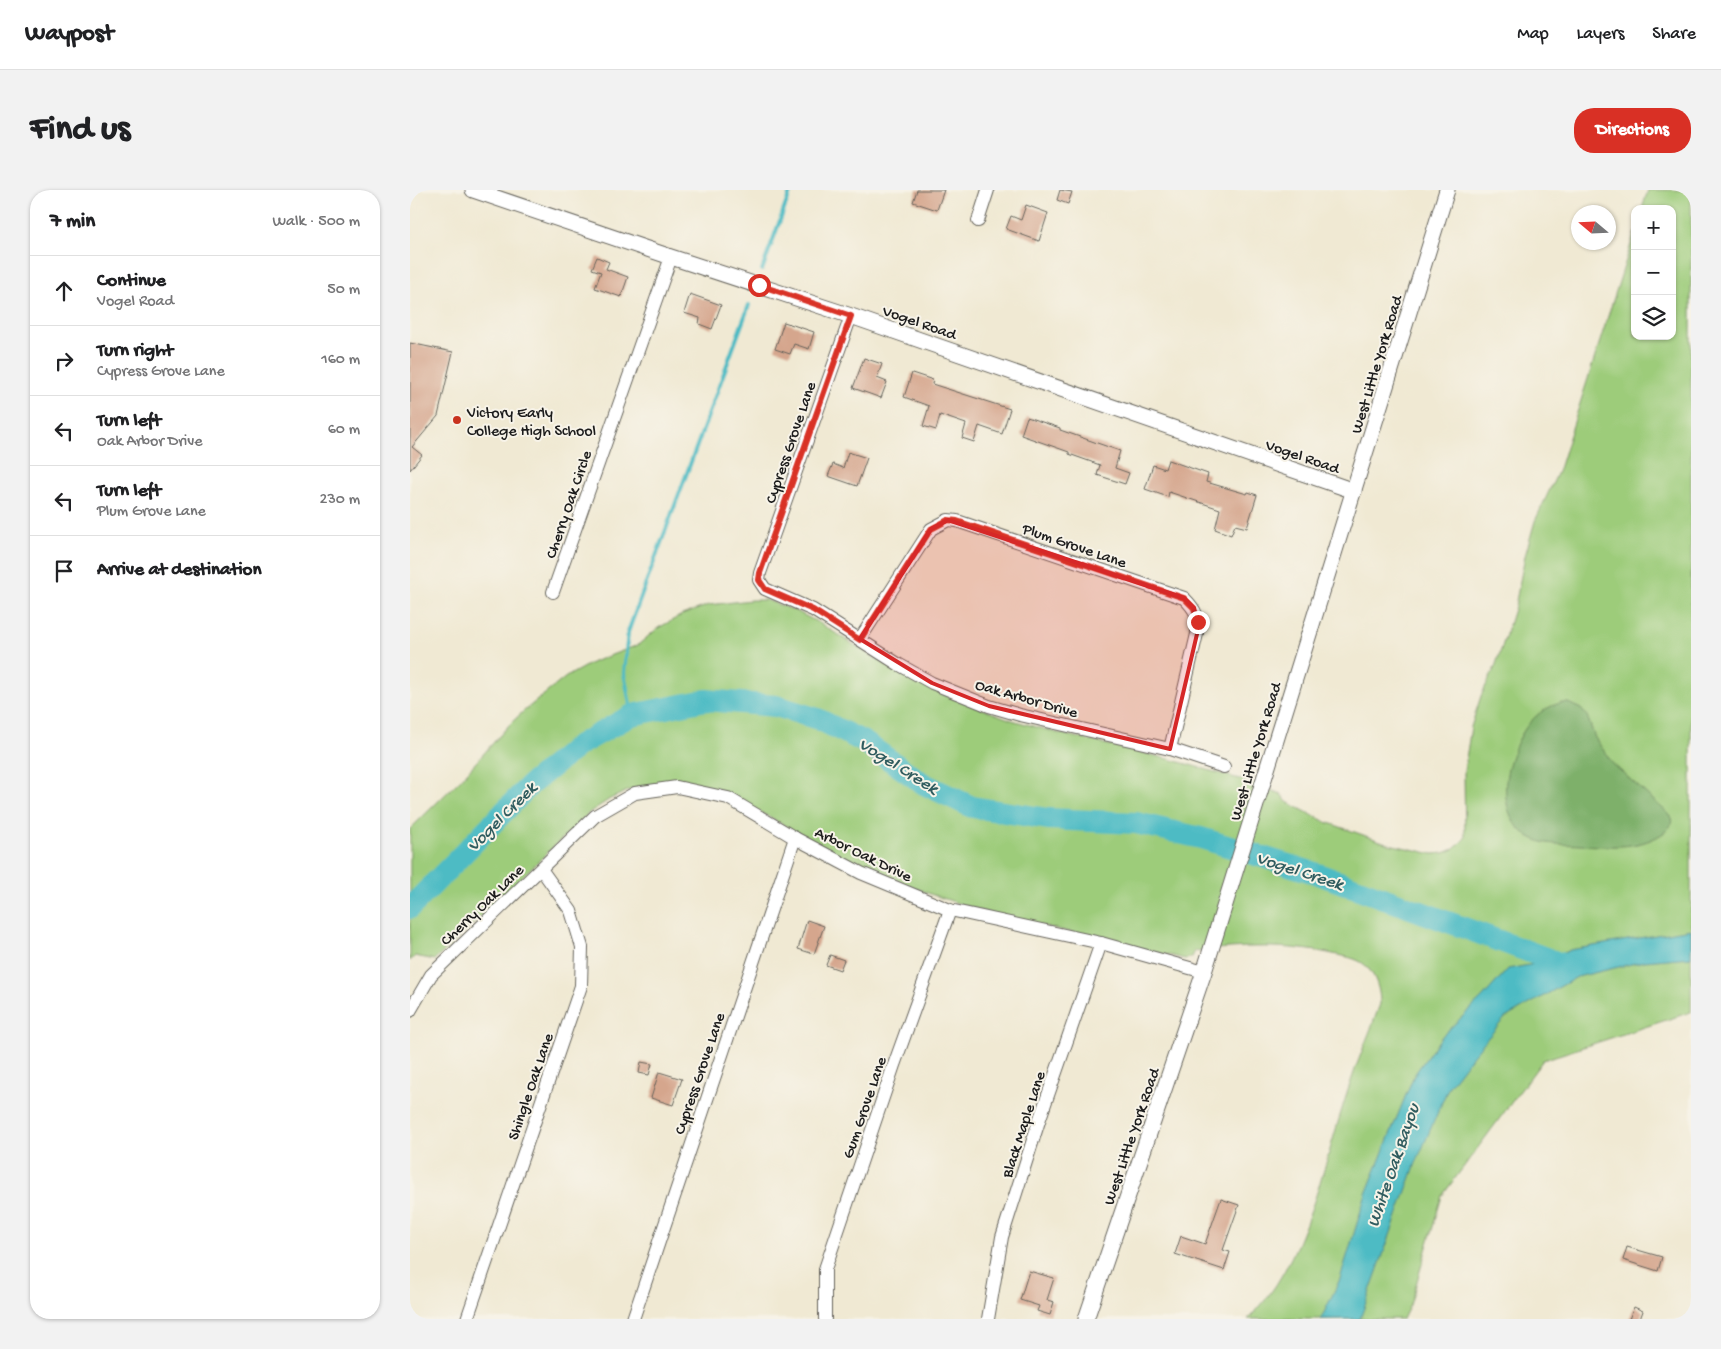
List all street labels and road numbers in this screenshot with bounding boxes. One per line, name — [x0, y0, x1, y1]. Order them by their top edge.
street label: West Little York Road — [1348, 292, 1409, 436]
street label: Vogel Road — [879, 302, 960, 346]
street label: Cypress Grove Lane — [763, 379, 822, 507]
street label: Vogel Road — [1262, 436, 1343, 480]
street label: Cherry Oak Circle — [543, 448, 598, 562]
street label: Plum Grove Lane — [1018, 520, 1129, 574]
street label: Oak Arbor Drive — [973, 677, 1080, 724]
street label: West Little York Road — [1227, 679, 1288, 823]
street label: Arbor Oak Drive — [811, 824, 915, 888]
street label: Cherry Oak Lane — [438, 861, 530, 951]
street label: Cypress Grove Lane — [672, 1010, 731, 1138]
street label: Shingle Oak Lane — [505, 1030, 560, 1143]
street label: Gum Grove Lane — [840, 1054, 893, 1162]
street label: West Little York Road — [1101, 1065, 1166, 1208]
street label: Black Maple Lane — [999, 1069, 1052, 1182]

